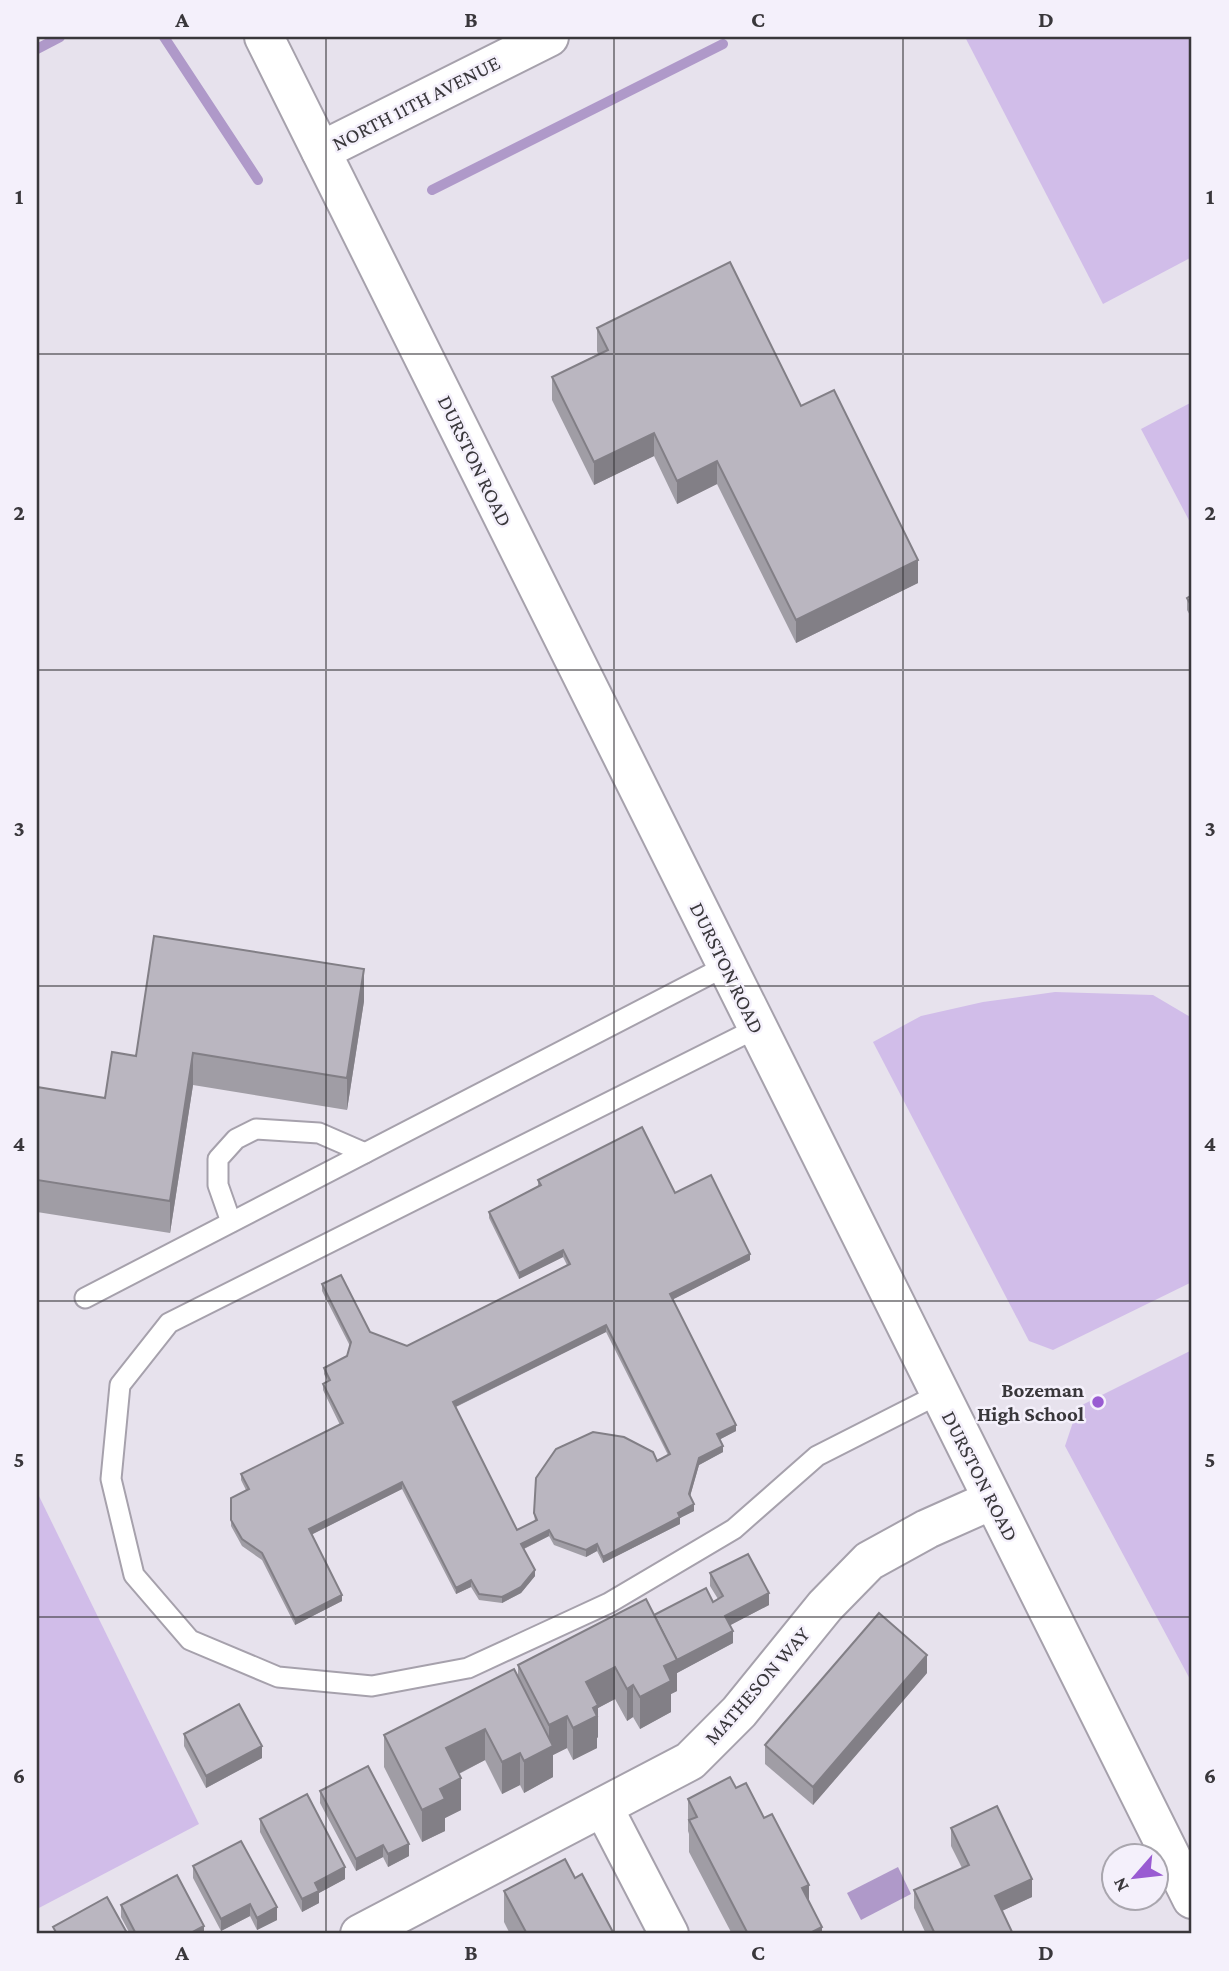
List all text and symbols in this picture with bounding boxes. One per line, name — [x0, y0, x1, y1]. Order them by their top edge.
text: A — [174, 6, 189, 32]
text: B — [464, 6, 478, 32]
text: C — [751, 6, 765, 32]
text: D — [1038, 6, 1054, 32]
street label: NORTH 11TH AVENUE — [328, 50, 504, 156]
text: 1 — [15, 183, 24, 209]
text: 1 — [1206, 183, 1215, 209]
street label: DURSTON ROAD — [433, 391, 517, 531]
text: 2 — [13, 499, 25, 525]
text: 2 — [1204, 499, 1216, 525]
text: 3 — [13, 815, 25, 841]
text: 3 — [1204, 815, 1216, 841]
street label: DURSTON ROAD — [685, 898, 769, 1038]
text: 4 — [13, 1130, 25, 1156]
text: 4 — [1204, 1130, 1216, 1156]
place label: Bozeman High School — [977, 1378, 1084, 1426]
marker: Bozeman High School — [1090, 1394, 1106, 1410]
street label: DURSTON ROAD — [937, 1407, 1023, 1545]
text: 5 — [13, 1446, 25, 1472]
text: 5 — [1204, 1446, 1216, 1472]
street label: MATHESON WAY — [700, 1622, 815, 1750]
text: 6 — [13, 1762, 25, 1788]
text: 6 — [1204, 1762, 1216, 1788]
north arrow — [1100, 1842, 1170, 1912]
text: N — [1108, 1874, 1133, 1895]
text: A — [174, 1939, 189, 1965]
text: B — [464, 1939, 478, 1965]
text: C — [751, 1939, 765, 1965]
text: D — [1038, 1939, 1054, 1965]

